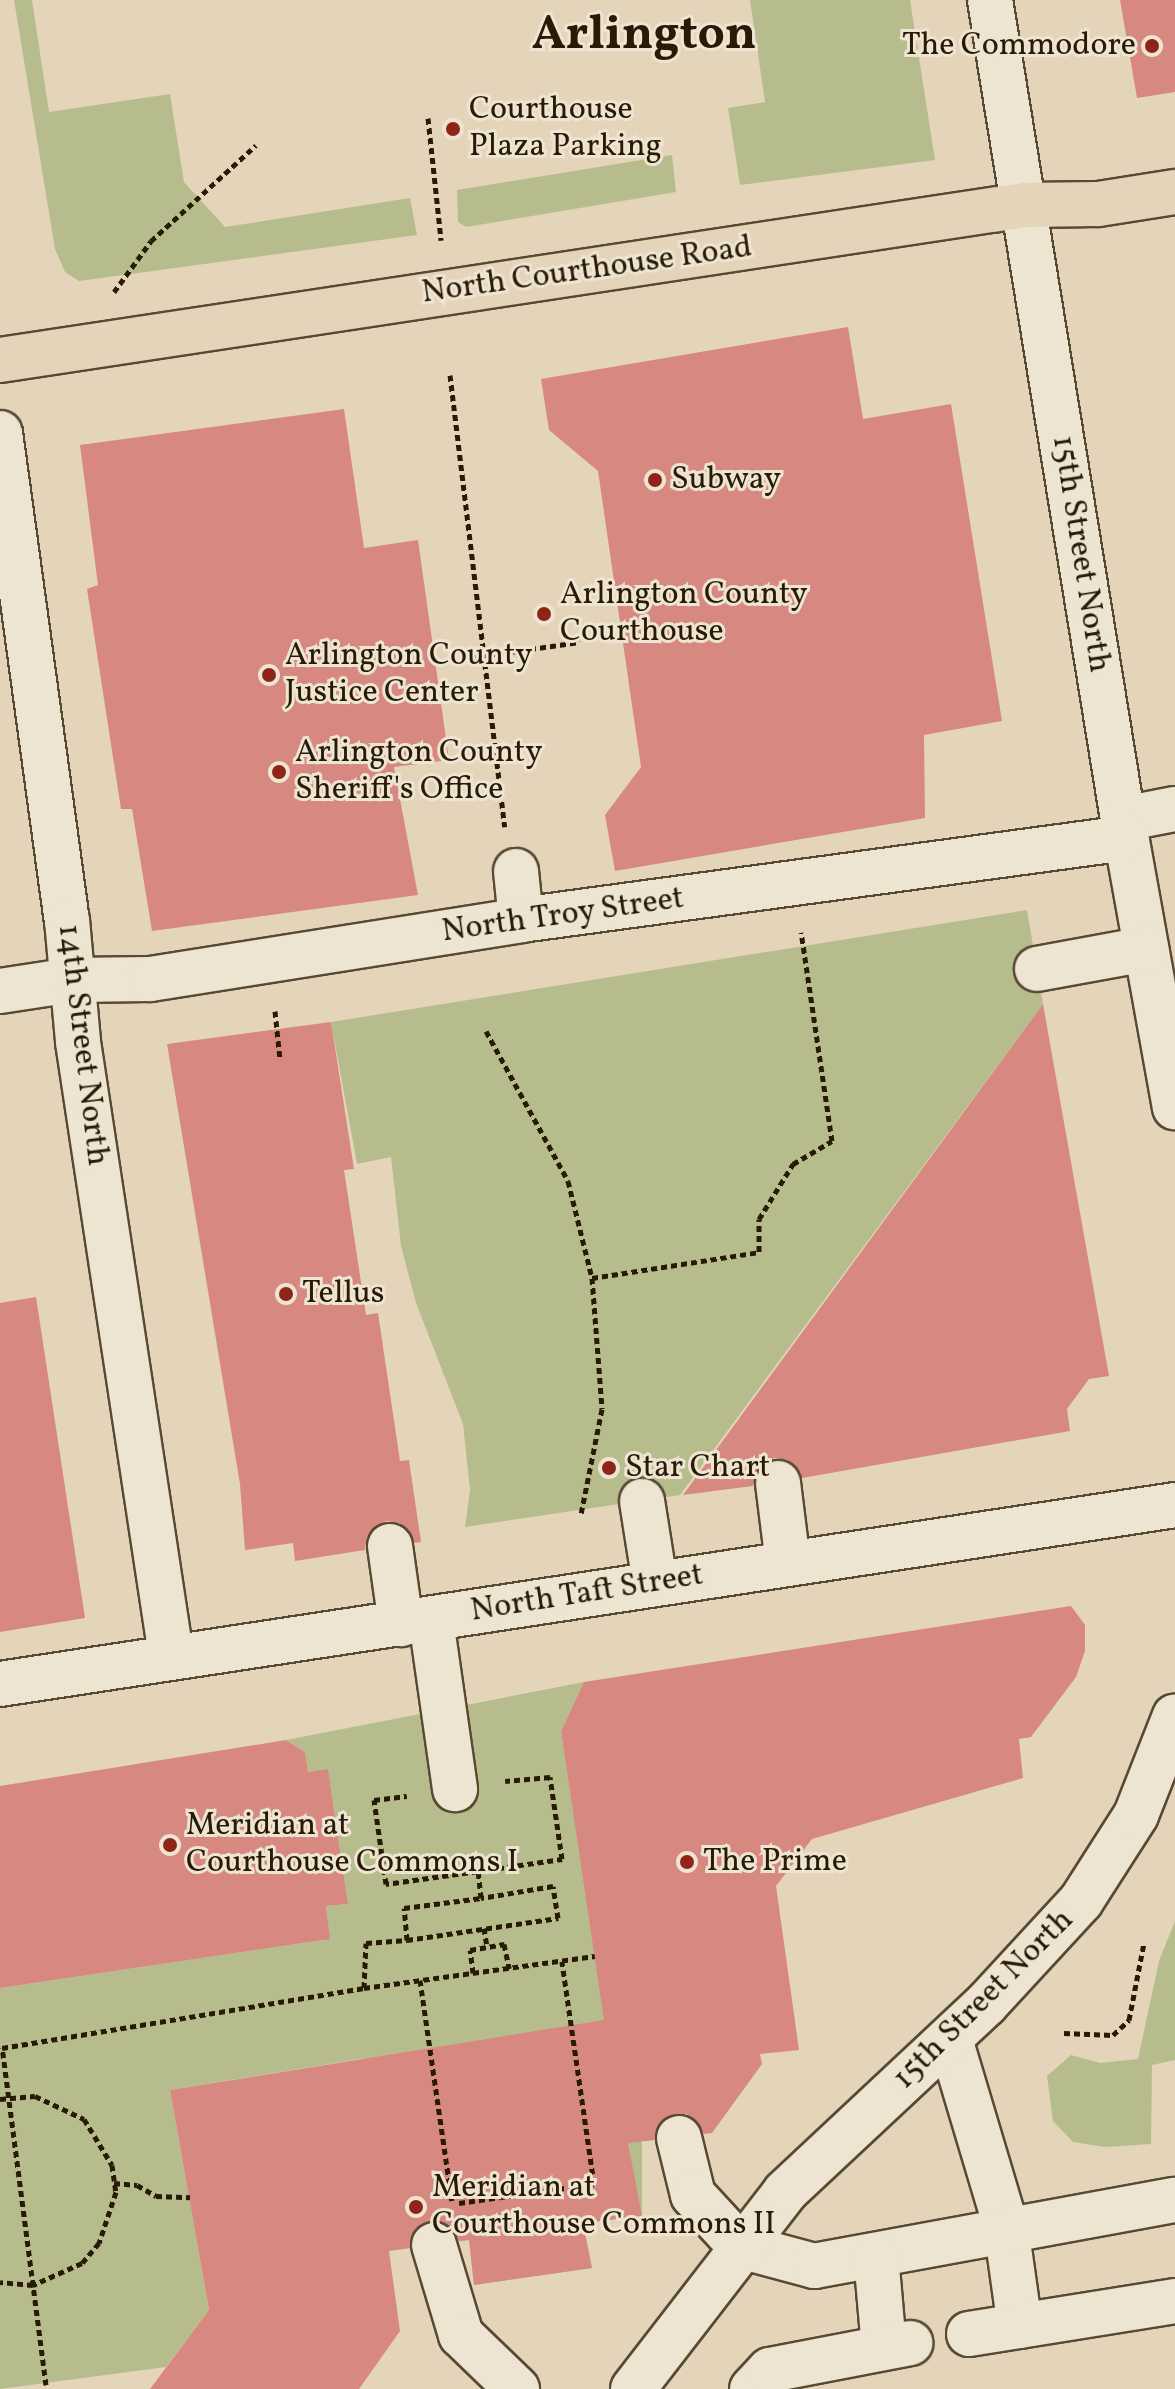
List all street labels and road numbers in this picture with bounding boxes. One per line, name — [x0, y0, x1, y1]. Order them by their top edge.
street label: North Courthouse Road — [419, 229, 755, 313]
street label: 15th Street North — [1042, 433, 1118, 675]
street label: North Troy Street — [439, 880, 687, 952]
street label: 14th Street North — [48, 922, 116, 1168]
street label: North Taft Street — [467, 1557, 707, 1631]
street label: 15th Street North — [886, 1902, 1082, 2098]

